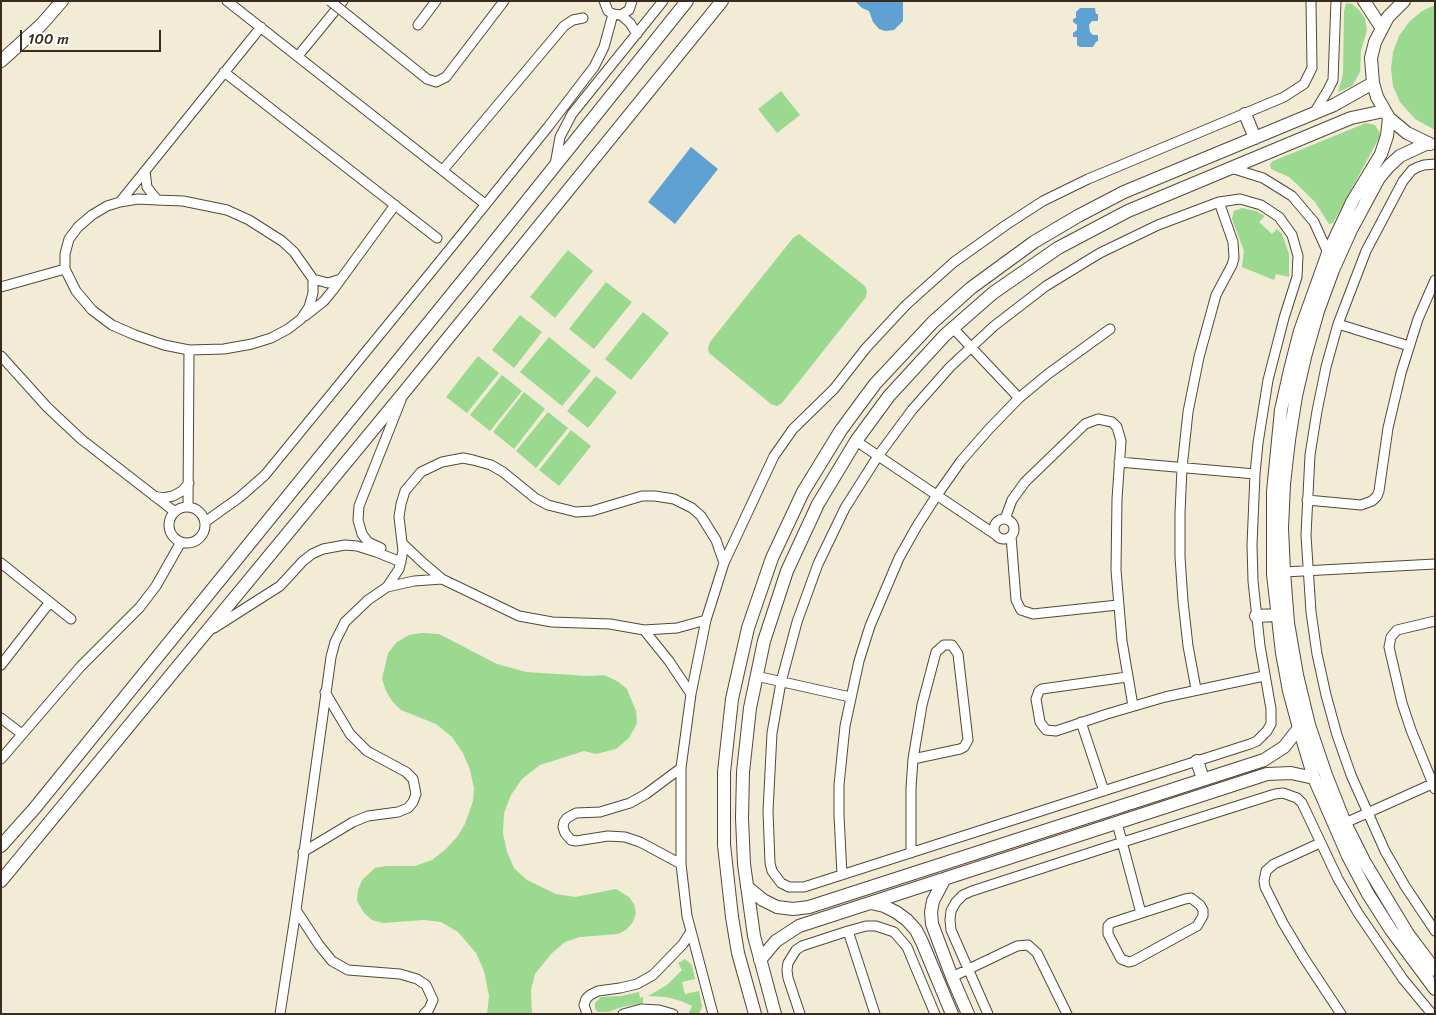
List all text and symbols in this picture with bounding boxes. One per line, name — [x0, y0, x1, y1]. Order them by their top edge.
scale bar — [22, 20, 164, 52]
text: 100 m — [28, 26, 69, 52]

